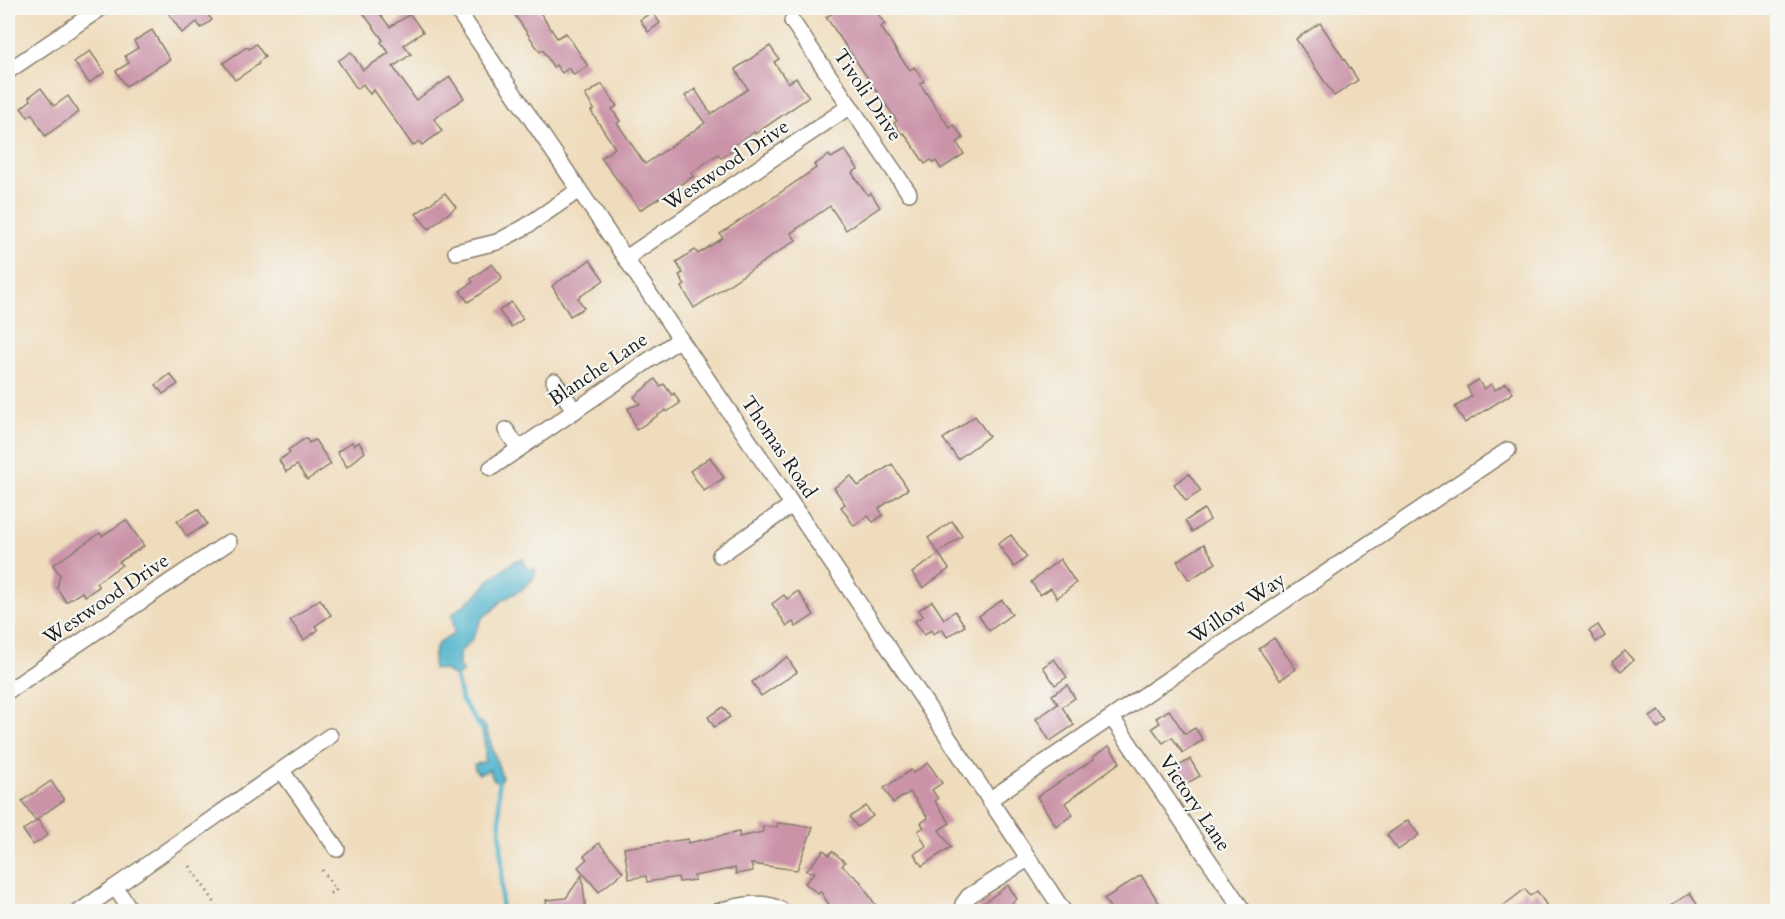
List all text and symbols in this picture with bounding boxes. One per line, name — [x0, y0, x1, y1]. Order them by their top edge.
street label: Tivoli Drive — [827, 44, 909, 146]
street label: Westwood Drive — [657, 113, 794, 218]
street label: Blanche Lane — [543, 326, 653, 412]
street label: Thomas Road — [735, 391, 823, 504]
street label: Westwood Drive — [37, 547, 174, 652]
street label: Willow Way — [1182, 565, 1291, 651]
street label: Victory Lane — [1153, 749, 1237, 857]

